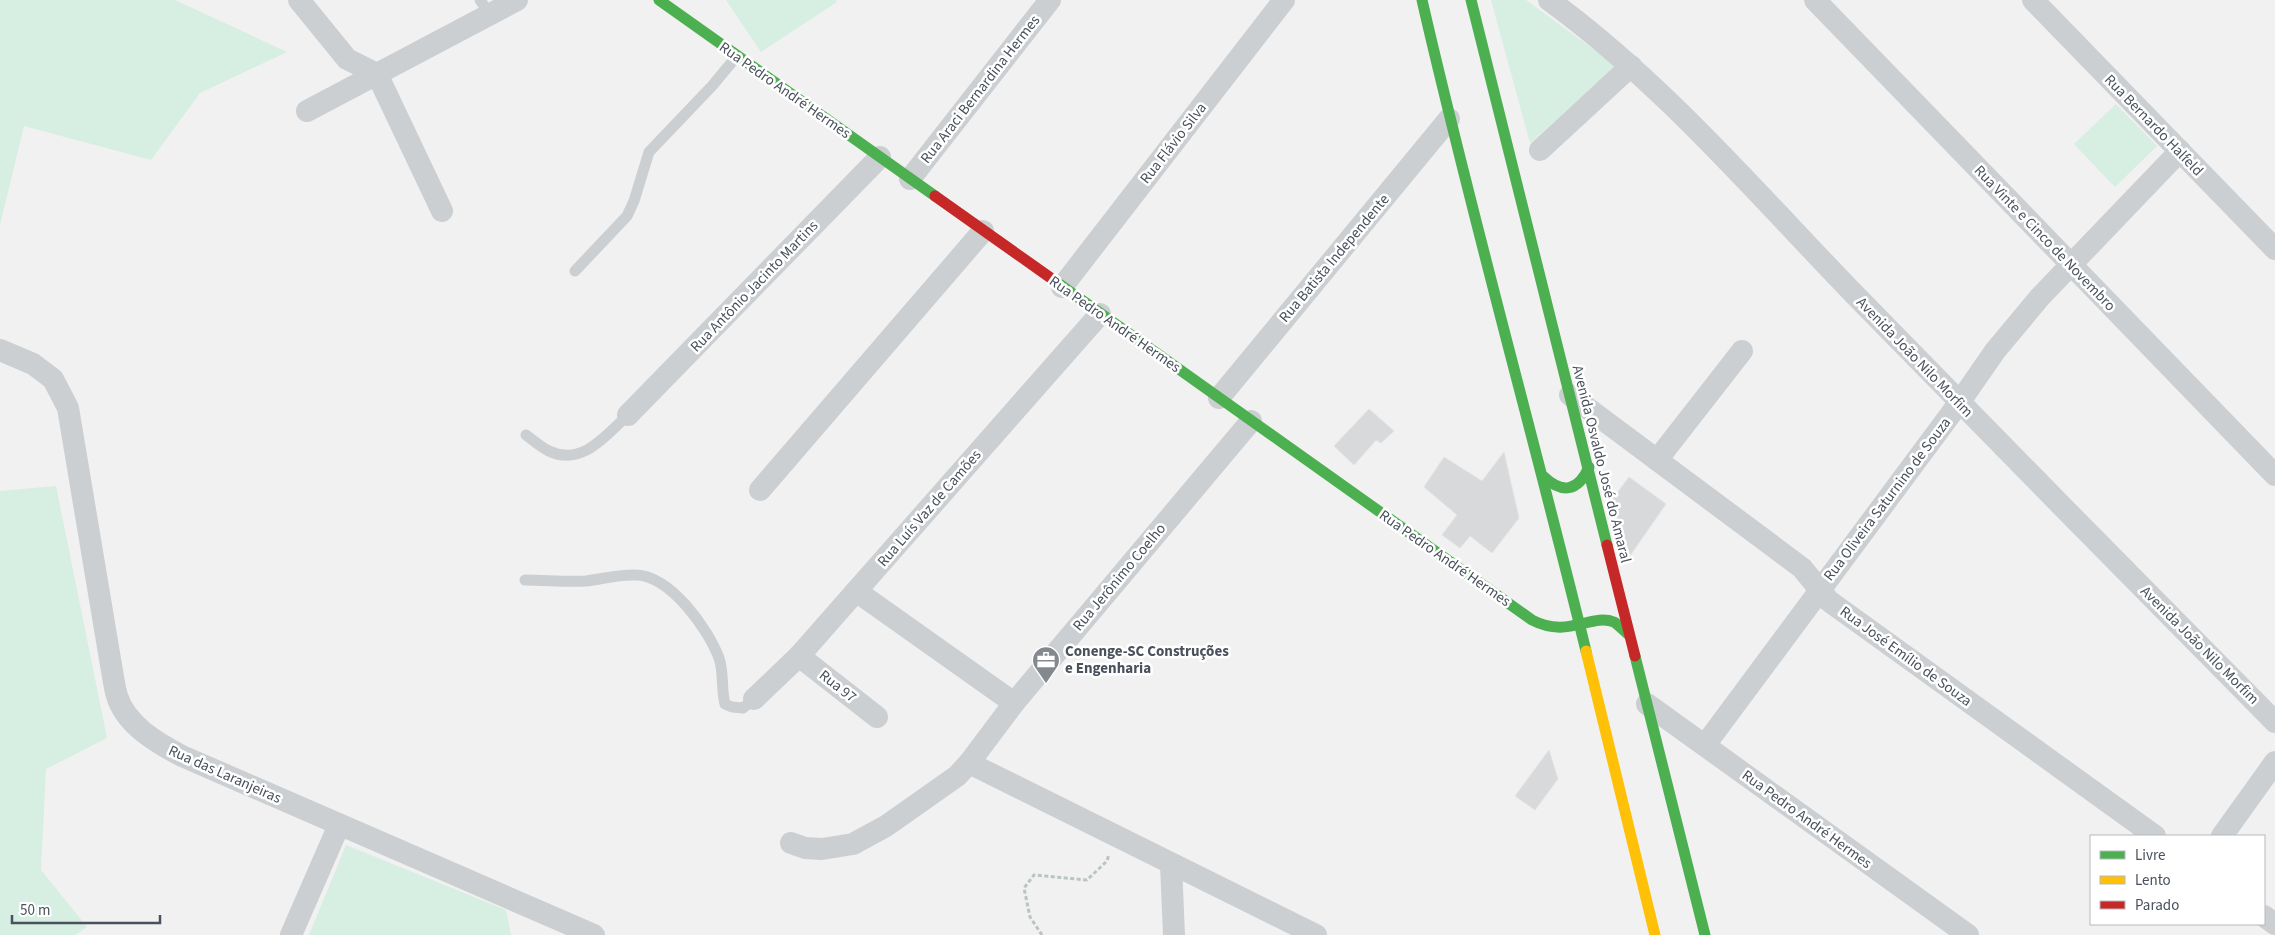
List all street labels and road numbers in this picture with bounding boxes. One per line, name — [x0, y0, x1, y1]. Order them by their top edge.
street label: Rua Araci Bernardina Hermes — [916, 11, 1045, 168]
street label: Rua Pedro André Hermes — [715, 37, 855, 144]
street label: Rua Bernardo Halfeld — [2100, 70, 2208, 181]
street label: Rua Flávio Silva — [1135, 98, 1212, 188]
street label: Rua Vinte e Cinco de Novembro — [1969, 161, 2120, 316]
street label: Rua Batista Independente — [1274, 190, 1394, 327]
street label: Rua Antônio Jacinto Martins — [686, 216, 823, 357]
street label: Rua Pedro André Hermes — [1045, 271, 1185, 378]
street label: Avenida João Nilo Morfim — [1851, 292, 1978, 422]
street label: Avenida Osvaldo José do Amaral — [1567, 363, 1636, 565]
street label: Rua Oliveira Saturnino de Souza — [1819, 413, 1956, 585]
street label: Rua Luís Vaz de Camões — [873, 445, 986, 571]
street label: Rua Pedro André Hermes — [1375, 505, 1515, 612]
street label: Rua Jerônimo Coelho — [1068, 519, 1171, 636]
street label: Avenida João Nilo Morfim — [2136, 581, 2264, 709]
street label: Rua José Emílio de Souza — [1835, 601, 1976, 712]
street label: Rua 97 — [815, 665, 861, 708]
street label: Rua das Laranjeiras — [165, 740, 285, 809]
street label: Rua Pedro André Hermes — [1737, 765, 1876, 874]

